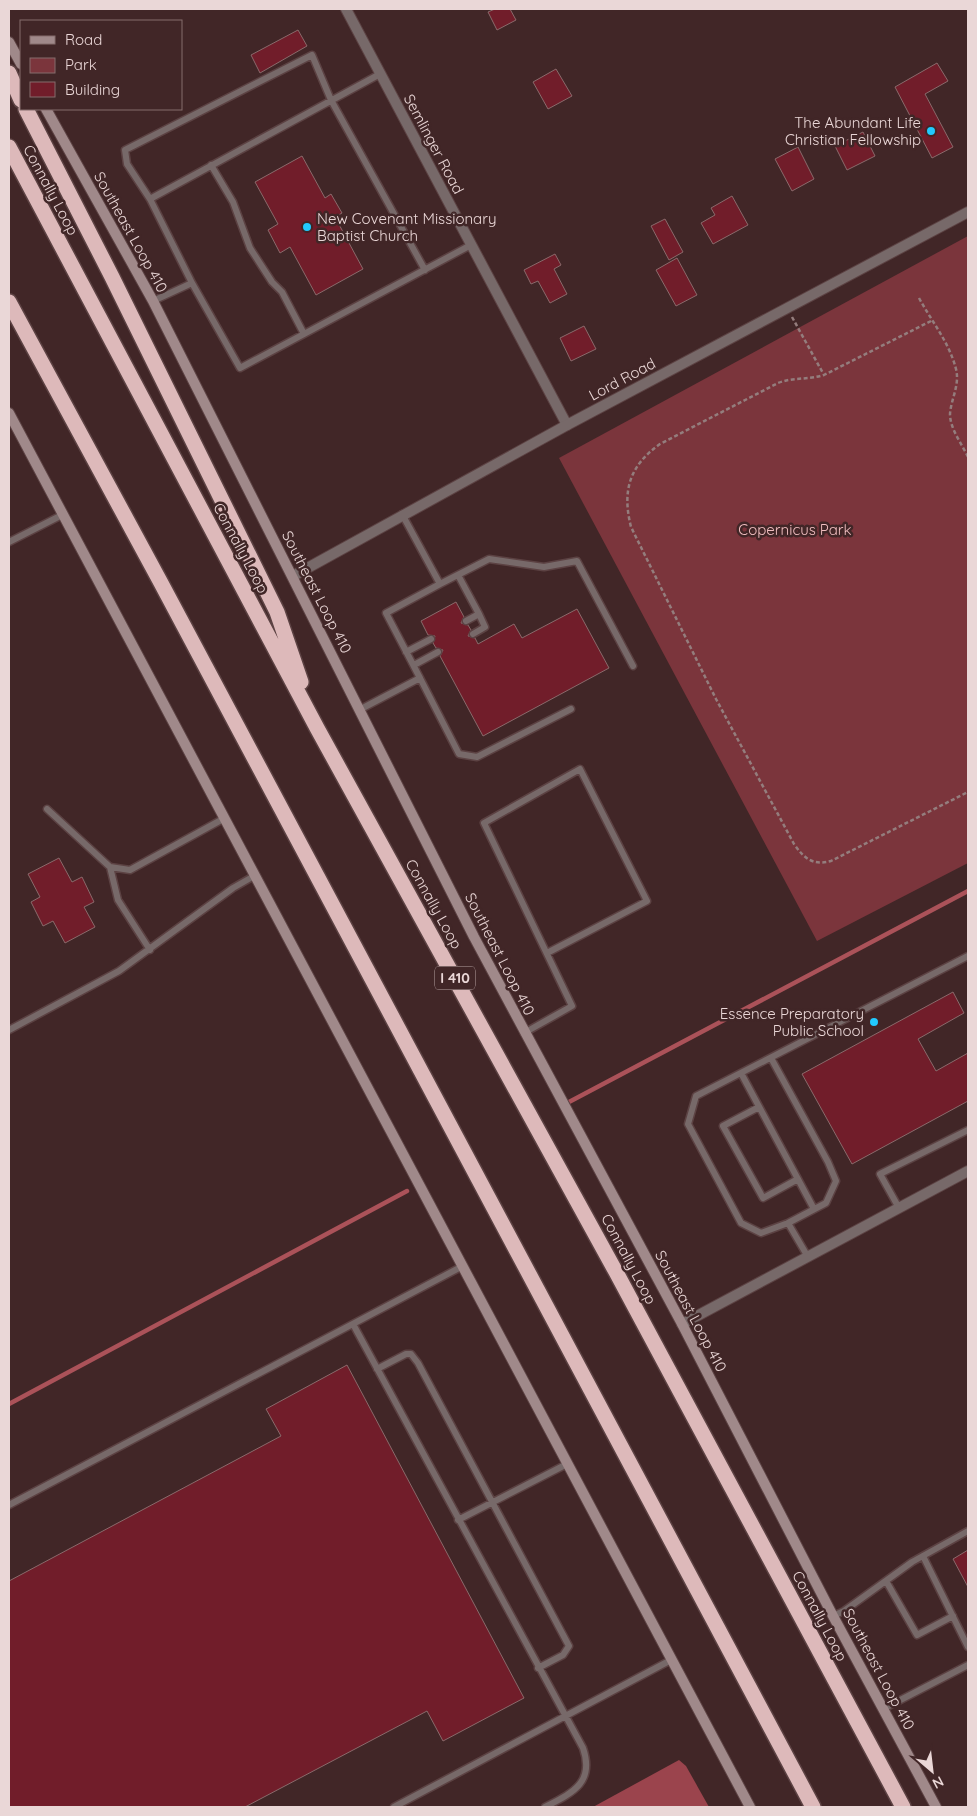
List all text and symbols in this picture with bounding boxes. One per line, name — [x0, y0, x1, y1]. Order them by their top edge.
legend — [20, 20, 182, 110]
text: Road — [65, 30, 102, 49]
text: Park — [65, 55, 97, 74]
text: Building — [65, 80, 120, 99]
street label: Semlinger Road — [400, 91, 468, 197]
place label: The Abundant Life Christian Fellowship — [785, 113, 921, 149]
marker: The Abundant Life Christian Fellowship — [925, 125, 937, 137]
street label: Connally Loop — [19, 141, 83, 239]
street label: Southeast Loop 410 — [90, 168, 172, 296]
place label: New Covenant Missionary Baptist Church — [317, 209, 497, 245]
marker: New Covenant Missionary Baptist Church — [301, 221, 313, 233]
street label: Lord Road — [585, 354, 659, 404]
street label: Connally Loop — [209, 499, 273, 597]
park label: Copernicus Park — [738, 520, 852, 539]
street label: Southeast Loop 410 — [278, 528, 356, 657]
street label: Connally Loop — [402, 856, 466, 952]
street label: Southeast Loop 410 — [461, 890, 539, 1019]
road number: I 410 — [435, 966, 475, 990]
place label: Essence Preparatory Public School — [720, 1004, 864, 1040]
marker: Essence Preparatory Public School — [868, 1016, 880, 1028]
street label: Connally Loop — [597, 1210, 661, 1308]
street label: Southeast Loop 410 — [651, 1247, 731, 1375]
street label: Connally Loop — [788, 1567, 852, 1665]
street label: Southeast Loop 410 — [839, 1605, 919, 1733]
north arrow — [907, 1746, 957, 1796]
text: N — [929, 1772, 947, 1793]

